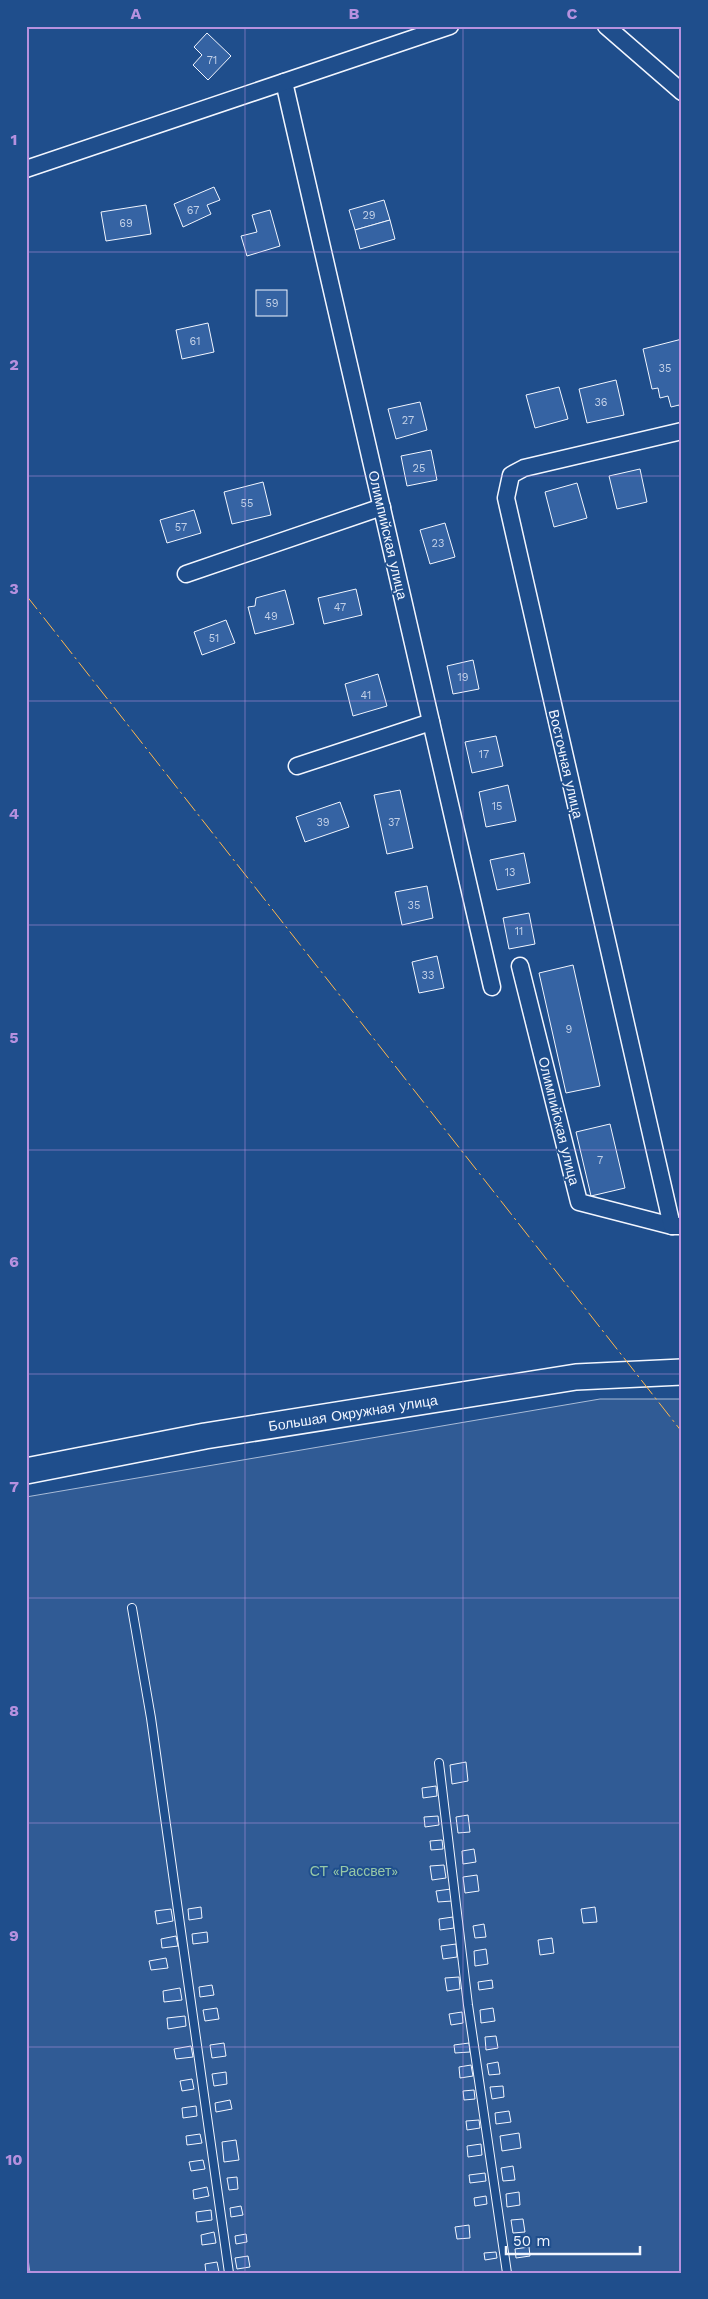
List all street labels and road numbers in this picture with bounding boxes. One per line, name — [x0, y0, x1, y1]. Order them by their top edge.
street label: Олимпийская улица — [365, 469, 411, 601]
street label: Восточная улица — [546, 708, 586, 820]
street label: Олимпийская улица — [535, 1055, 583, 1187]
street label: Большая Окружная улица — [267, 1392, 439, 1434]

